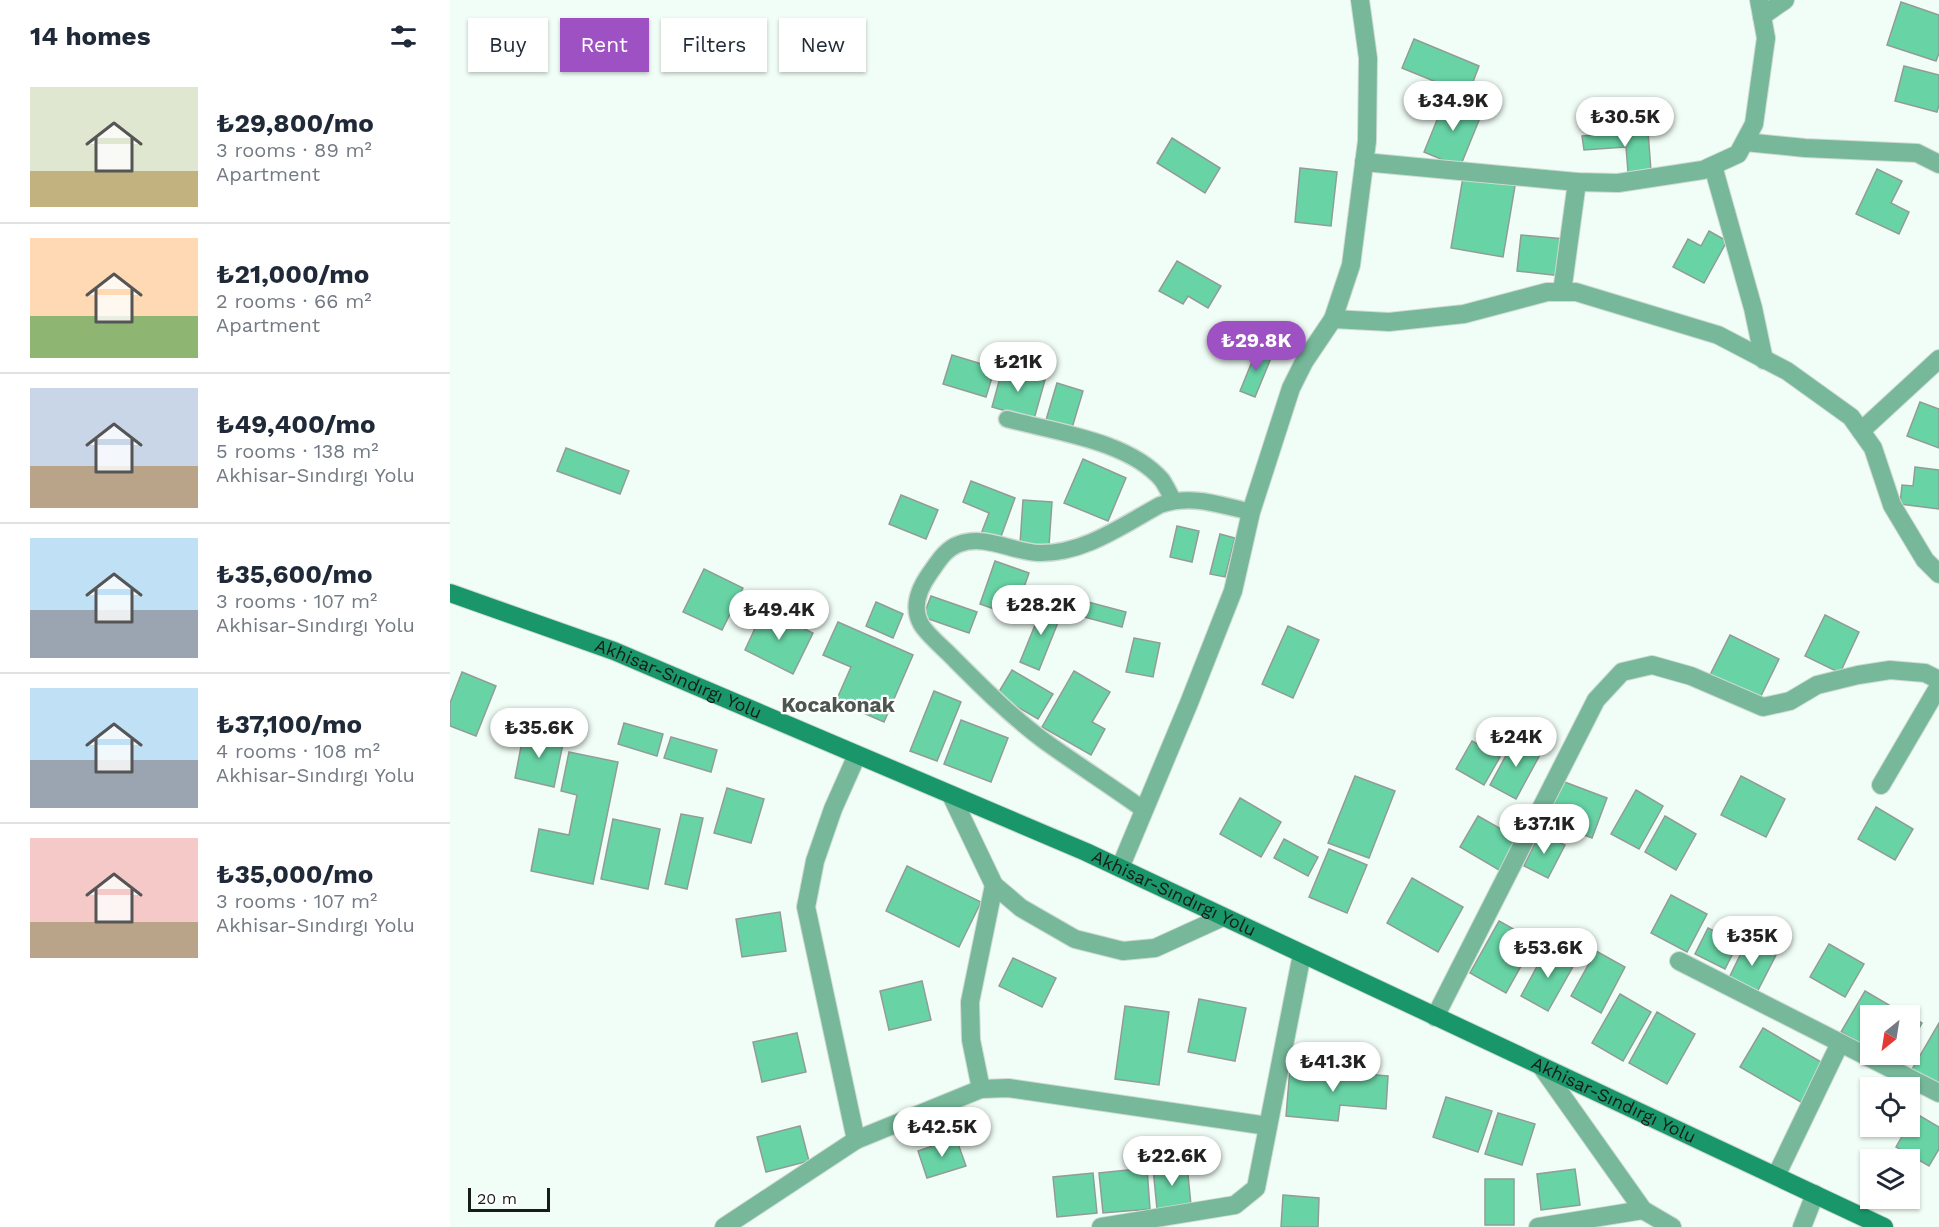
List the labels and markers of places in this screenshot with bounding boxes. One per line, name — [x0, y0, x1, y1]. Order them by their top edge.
pin: ₺34.9K — [1404, 81, 1502, 132]
pin: ₺30.5K — [1576, 97, 1674, 148]
pin: ₺29.8K — [1207, 321, 1305, 372]
pin: ₺21K — [982, 342, 1054, 393]
pin: ₺28.2K — [992, 585, 1090, 636]
pin: ₺49.4K — [730, 590, 828, 641]
pin: ₺35.6K — [490, 708, 588, 759]
pin: ₺24K — [1480, 717, 1552, 768]
pin: ₺37.1K — [1495, 804, 1593, 855]
pin: ₺35K — [1716, 916, 1788, 967]
pin: ₺53.6K — [1499, 928, 1597, 979]
pin: ₺41.3K — [1284, 1042, 1382, 1093]
pin: ₺42.5K — [893, 1107, 991, 1158]
pin: ₺22.6K — [1123, 1136, 1221, 1187]

